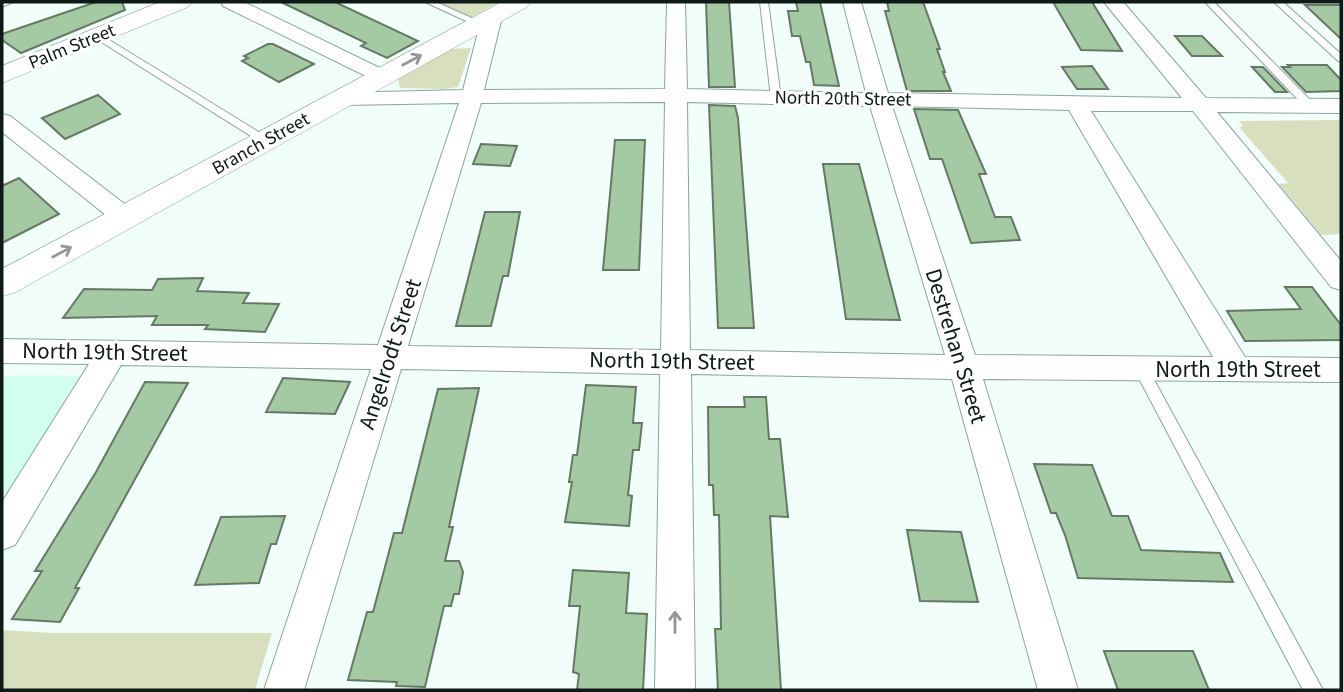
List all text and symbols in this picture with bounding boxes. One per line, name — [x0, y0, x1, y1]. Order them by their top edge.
street label: Palm Street — [25, 17, 120, 77]
one-way arrow — [401, 53, 422, 66]
street label: North 20th Street — [774, 84, 912, 114]
street label: Branch Street — [207, 106, 315, 182]
one-way arrow — [51, 245, 72, 258]
street label: Destrehan Street — [917, 264, 995, 428]
street label: Angelrodt Street — [350, 274, 430, 434]
street label: North 19th Street — [22, 334, 188, 370]
street label: North 19th Street — [589, 343, 755, 379]
street label: North 19th Street — [1155, 353, 1321, 386]
one-way arrow — [668, 611, 682, 634]

